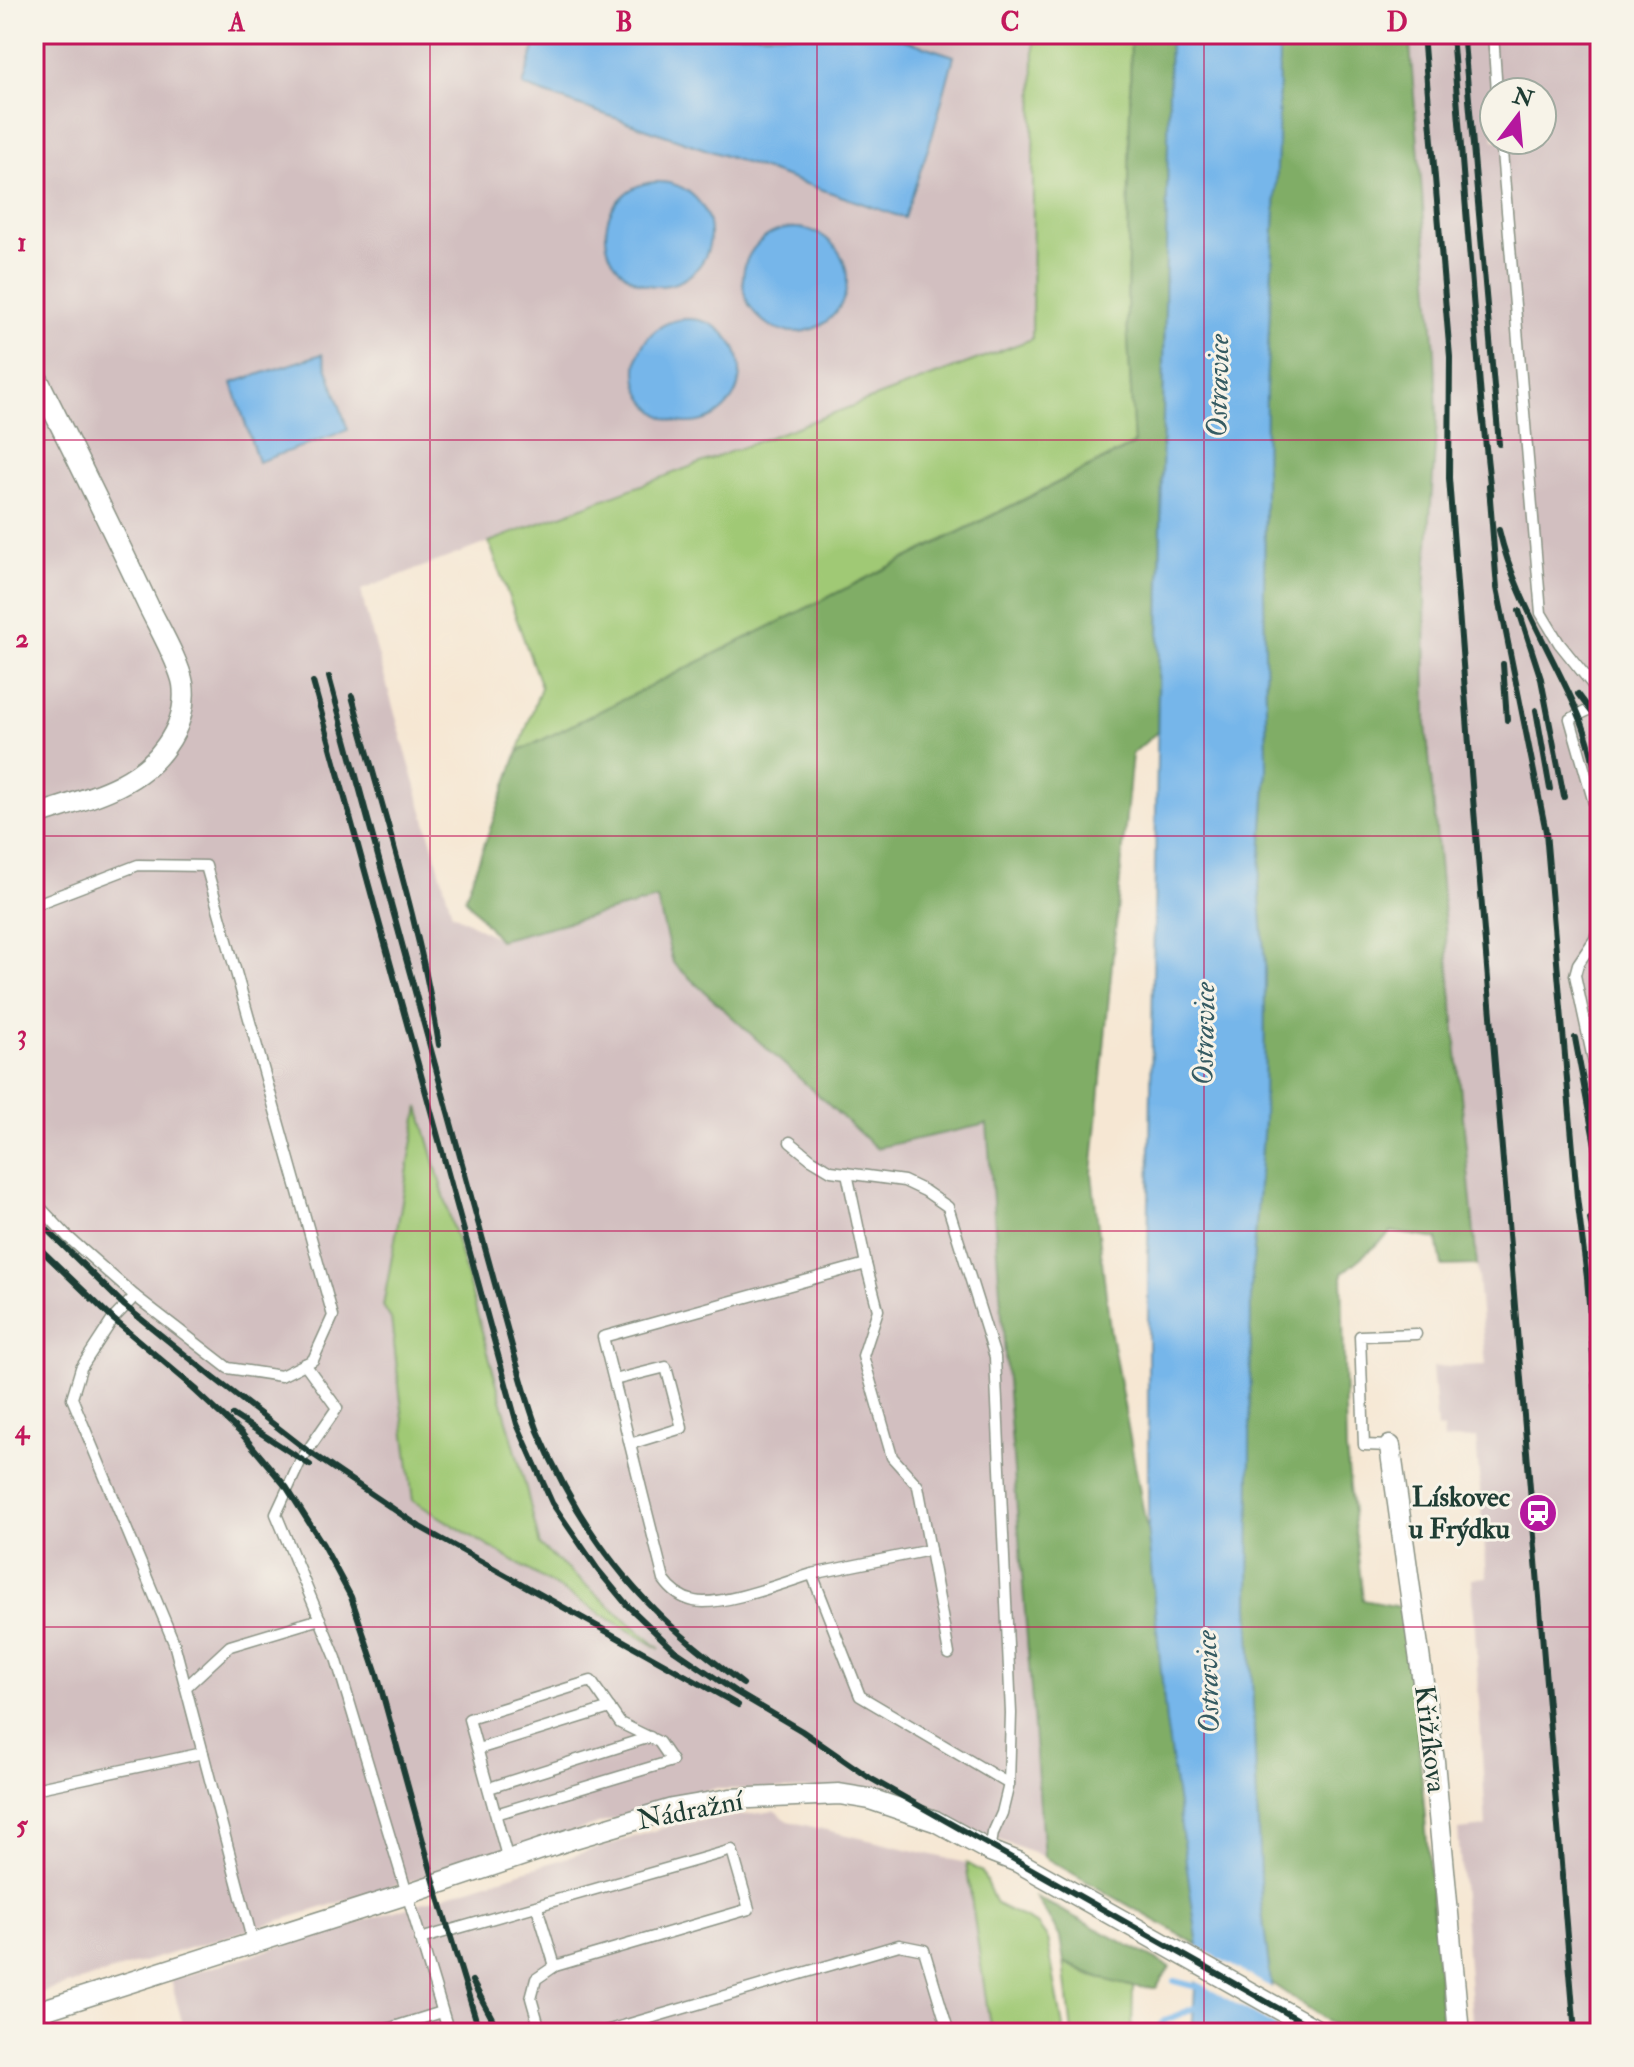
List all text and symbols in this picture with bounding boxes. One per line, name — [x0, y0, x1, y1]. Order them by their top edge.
text: A — [228, 7, 246, 39]
text: B — [615, 7, 633, 39]
text: C — [1000, 7, 1020, 39]
text: D — [1386, 7, 1408, 39]
north arrow — [1478, 76, 1558, 156]
text: N — [1509, 81, 1537, 114]
text: 1 — [17, 227, 27, 259]
water label: Ostravice — [1199, 333, 1237, 438]
text: 2 — [15, 623, 29, 655]
water label: Ostravice — [1185, 981, 1223, 1086]
text: 3 — [17, 1019, 27, 1051]
text: 4 — [14, 1414, 31, 1446]
place label: Lískovec u Frýdku — [1408, 1480, 1511, 1547]
station icon: Lískovec u Frýdku — [1517, 1492, 1559, 1534]
water label: Ostravice — [1188, 1629, 1228, 1734]
street label: Křižíkova — [1406, 1683, 1454, 1795]
street label: Nádražní — [634, 1783, 748, 1838]
text: 5 — [16, 1810, 28, 1842]

